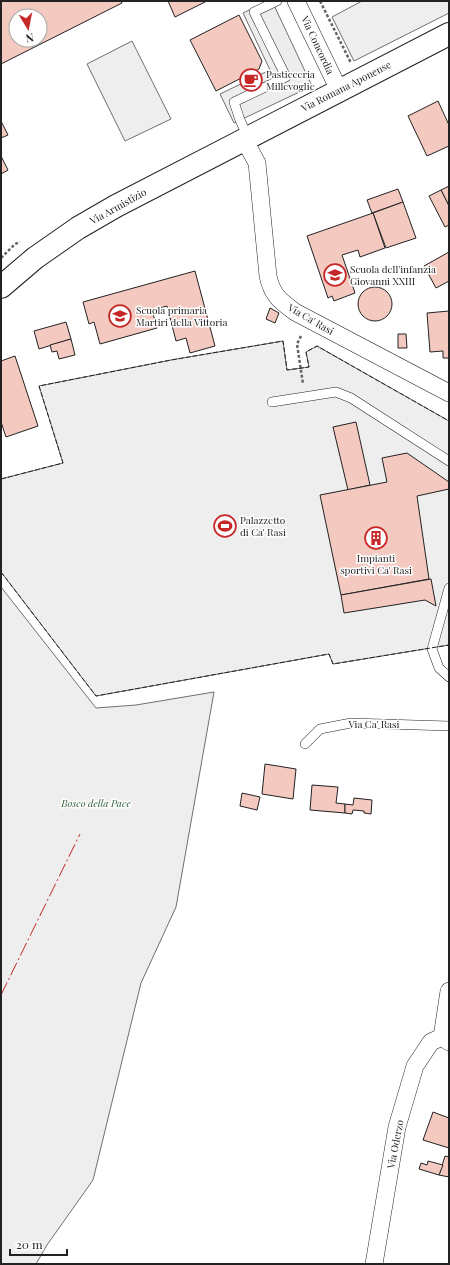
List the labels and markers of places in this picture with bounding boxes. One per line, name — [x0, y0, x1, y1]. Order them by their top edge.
cafe icon: Pasticceria Millevoglie — [238, 67, 264, 93]
place label: Pasticceria Millevoglie — [266, 67, 315, 93]
school or university icon: Scuola dell'infanzia Giovanni XXIII — [322, 262, 348, 288]
place label: Scuola dell'infanzia Giovanni XXIII — [350, 262, 436, 288]
school or university icon: Scuola primaria Martiri della Vittoria — [107, 303, 133, 329]
place label: Scuola primaria Martiri della Vittoria — [136, 303, 228, 329]
sports icon: Palazzetto di Ca' Rasi — [212, 513, 238, 539]
place label: Palazzetto di Ca' Rasi — [240, 513, 286, 539]
building icon: Impianti sportivi Ca' Rasi — [363, 525, 389, 551]
place label: Impianti sportivi Ca' Rasi — [340, 551, 412, 577]

